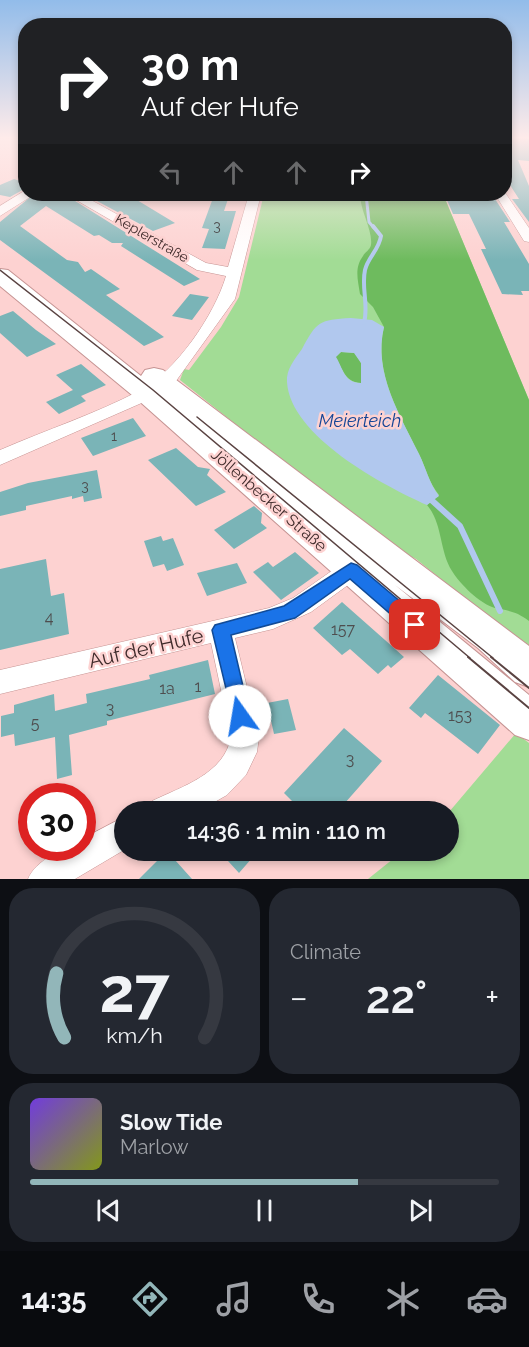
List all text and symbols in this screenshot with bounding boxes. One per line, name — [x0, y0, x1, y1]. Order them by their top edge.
text: 30 m — [141, 41, 239, 90]
icon: right — [42, 42, 120, 120]
text: Auf der Hufe — [141, 91, 299, 122]
icon: left — [154, 156, 187, 189]
icon: ahead — [217, 156, 250, 189]
icon: ahead — [280, 156, 313, 189]
icon: right — [343, 156, 376, 189]
street label: Keplerstraße — [112, 211, 192, 265]
house number: 3 — [213, 218, 221, 234]
water label: Meierteich — [319, 410, 401, 431]
house number: 1 — [111, 428, 117, 444]
street label: Jöllenbecker Straße — [207, 445, 331, 555]
house number: 3 — [81, 478, 89, 494]
pin — [389, 599, 440, 650]
house number: 4 — [45, 608, 54, 627]
icon: arrive — [398, 608, 431, 641]
house number: 157 — [331, 620, 355, 639]
street label: Auf der Hufe — [86, 623, 206, 673]
house number: 1 — [195, 677, 202, 696]
house number: 1a — [159, 679, 175, 698]
position arrow — [208, 684, 272, 748]
house number: 3 — [106, 699, 114, 718]
house number: 153 — [448, 706, 472, 725]
house number: 5 — [31, 714, 40, 733]
house number: 3 — [346, 750, 354, 769]
speed limit sign: 30 — [18, 783, 96, 861]
text: 14:36 · 1 min · 110 m — [187, 818, 386, 844]
text: Climate — [290, 940, 361, 964]
text: 27 — [99, 953, 171, 1027]
text: 22° — [366, 971, 427, 1024]
text: − — [290, 978, 308, 1017]
text: + — [485, 978, 499, 1017]
text: km/h — [106, 1023, 163, 1048]
text: Slow Tide — [120, 1109, 222, 1135]
text: Marlow — [120, 1135, 189, 1159]
icon: previous — [92, 1194, 125, 1227]
icon: pause — [248, 1194, 281, 1227]
icon: next — [404, 1194, 437, 1227]
icon: directions — [129, 1278, 171, 1320]
icon: music — [213, 1278, 255, 1320]
icon: phone — [297, 1278, 339, 1320]
icon: climate — [382, 1278, 424, 1320]
icon: car — [466, 1278, 508, 1320]
text: 14:35 — [21, 1284, 87, 1315]

